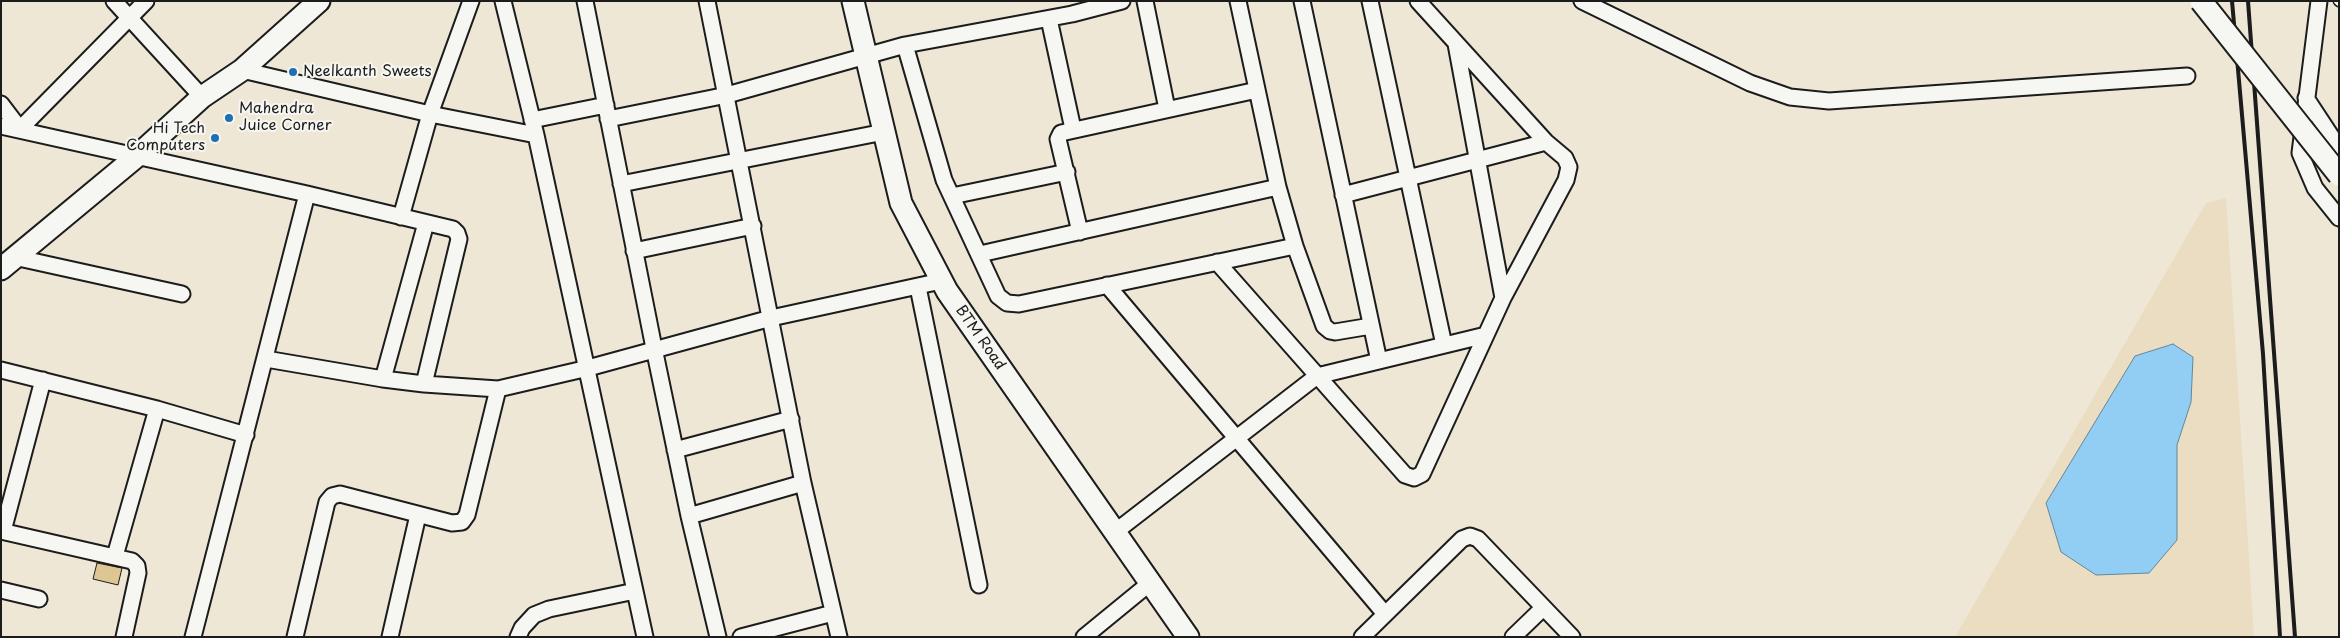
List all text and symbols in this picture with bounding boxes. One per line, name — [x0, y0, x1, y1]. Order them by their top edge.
place label: Neelkanth Sweets — [303, 63, 432, 81]
marker: Neelkanth Sweets — [287, 66, 299, 78]
place label: Mahendra Juice Corner — [239, 100, 332, 135]
marker: Mahendra Juice Corner — [223, 112, 235, 124]
place label: Hi Tech Computers — [126, 120, 205, 155]
marker: Hi Tech Computers — [209, 132, 221, 144]
street label: BTM Road — [951, 302, 1009, 374]

